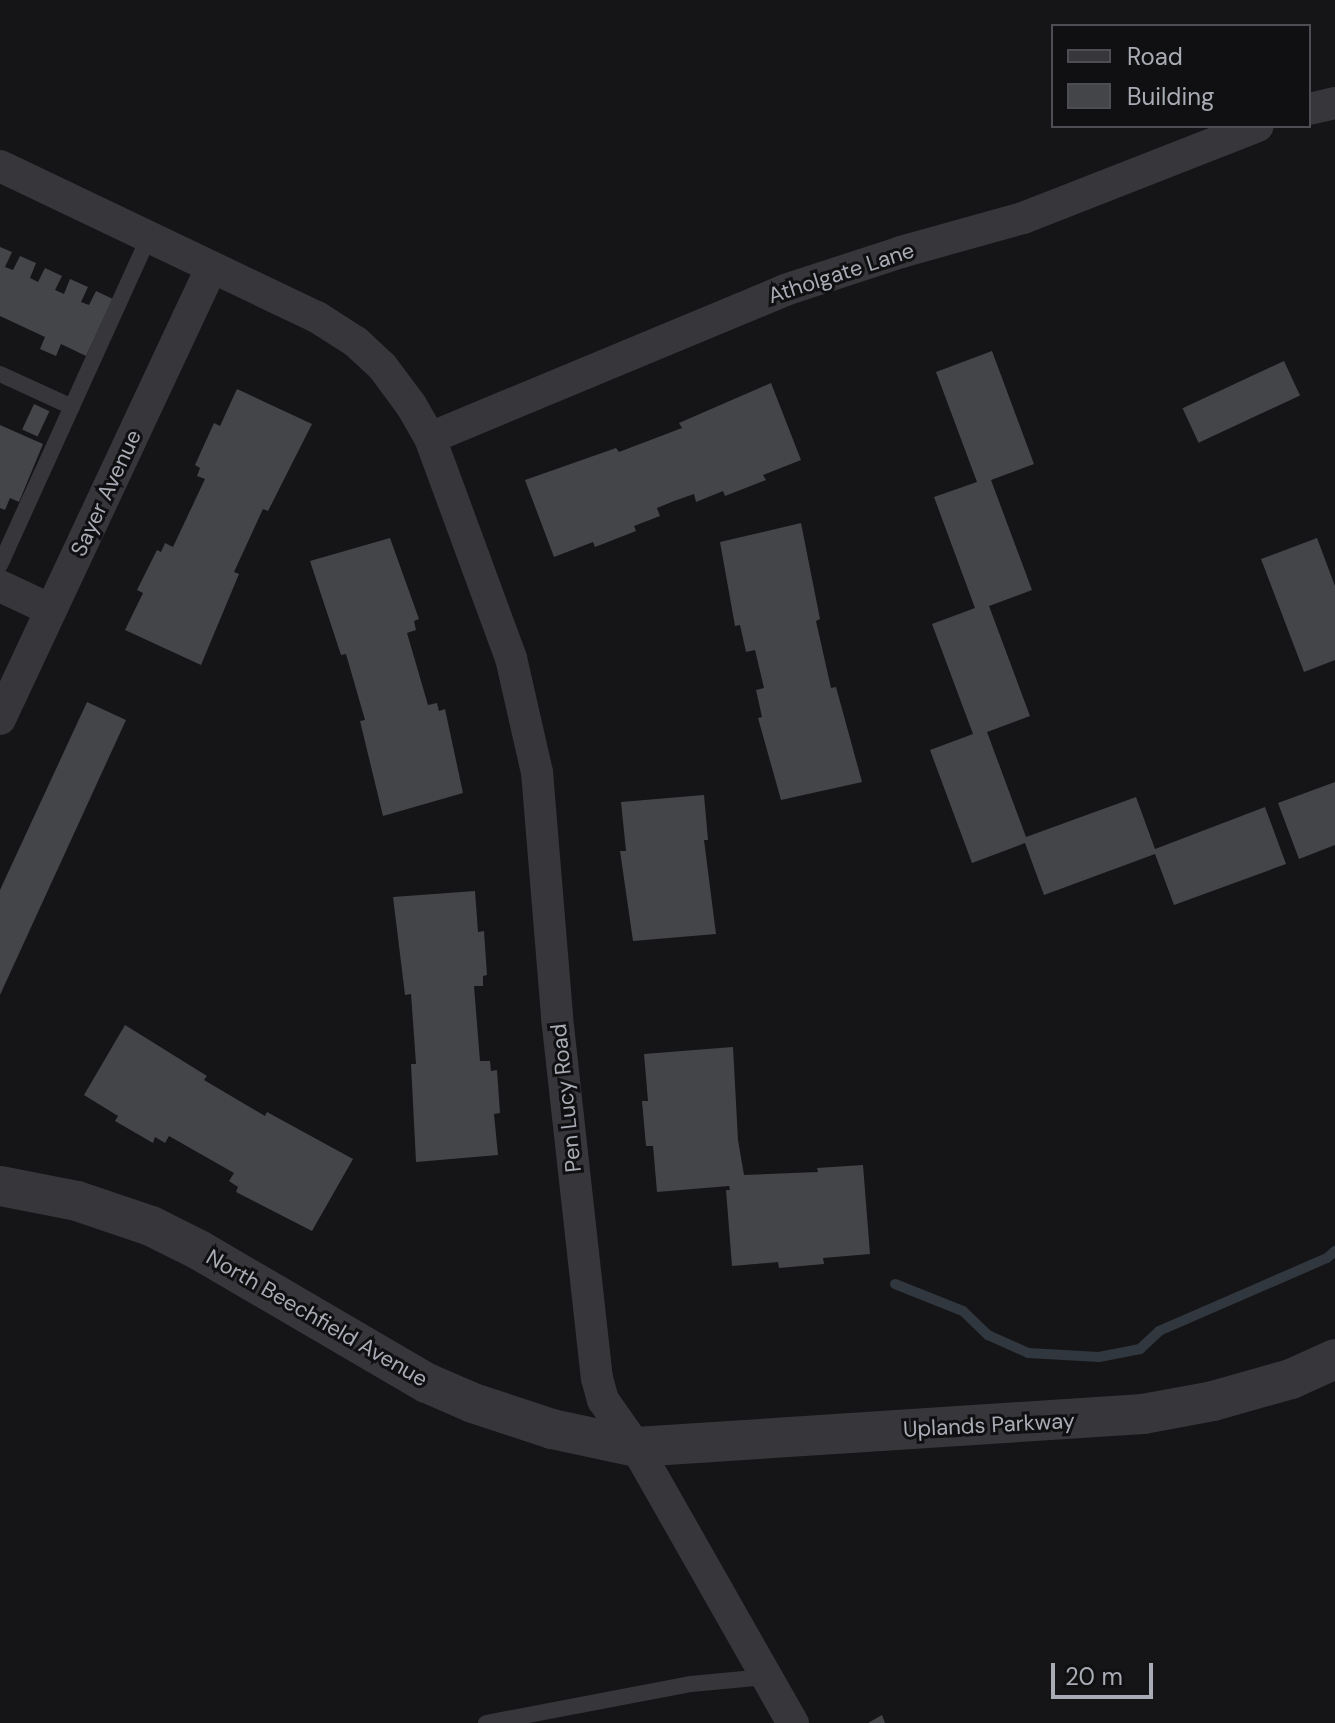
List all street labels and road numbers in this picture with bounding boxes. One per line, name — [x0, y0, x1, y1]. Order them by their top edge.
street label: Atholgate Lane — [765, 237, 917, 309]
street label: Sayer Avenue — [65, 425, 147, 561]
street label: Pen Lucy Road — [545, 1022, 587, 1174]
street label: North Beechfield Avenue — [202, 1244, 432, 1392]
street label: Uplands Parkway — [902, 1407, 1076, 1443]

